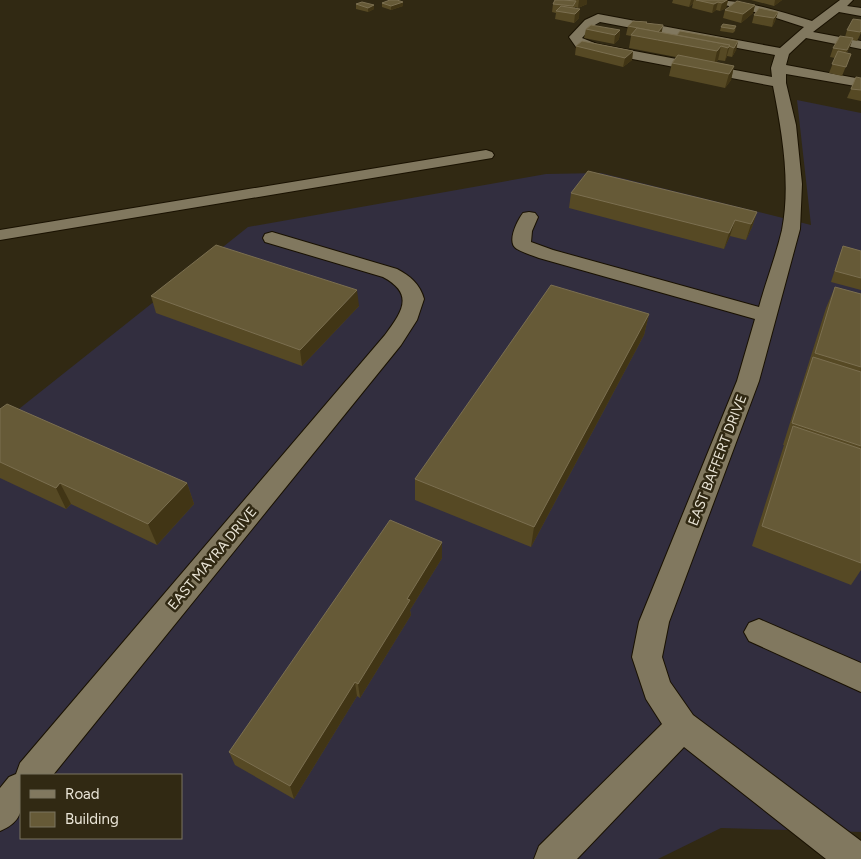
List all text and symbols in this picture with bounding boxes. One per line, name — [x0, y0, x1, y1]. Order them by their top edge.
street label: EAST BAFFERT DRIVE — [685, 392, 750, 528]
street label: EAST MAYRA DRIVE — [164, 503, 260, 613]
legend — [20, 774, 182, 839]
text: Road — [65, 785, 100, 803]
text: Building — [65, 810, 119, 828]

